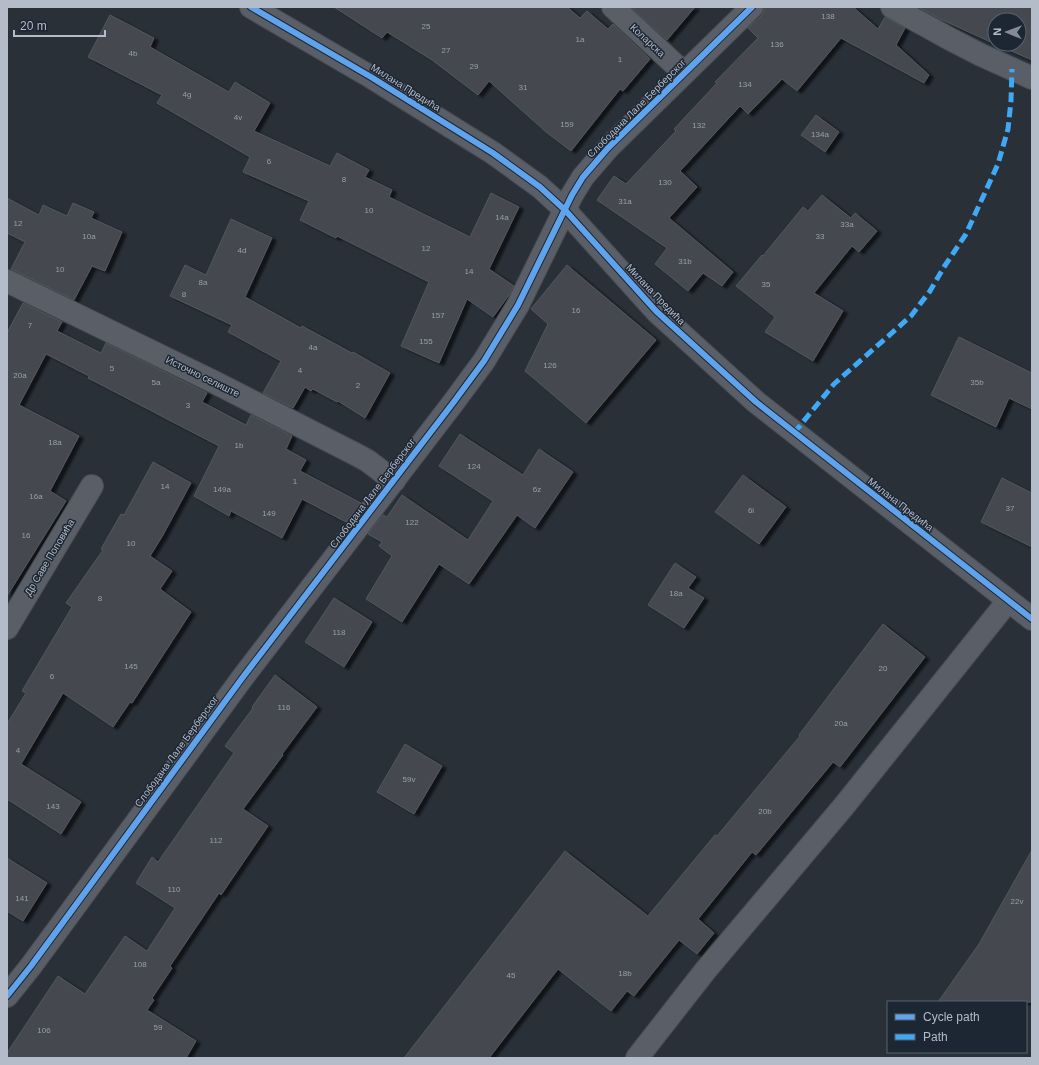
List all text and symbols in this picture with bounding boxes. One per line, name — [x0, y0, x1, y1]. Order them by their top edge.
scale bar — [14, 12, 105, 38]
house number: 138 — [821, 12, 835, 21]
north arrow — [987, 12, 1027, 52]
text: 20 m — [20, 19, 47, 33]
house number: 25 — [422, 22, 431, 31]
street label: Коларска — [628, 22, 668, 59]
text: N — [991, 28, 1003, 36]
house number: 1a — [576, 35, 585, 44]
house number: 136 — [770, 40, 784, 49]
house number: 27 — [442, 46, 451, 55]
house number: 4b — [129, 49, 138, 58]
house number: 1 — [618, 55, 623, 64]
street label: Слободана Лале Берберског — [585, 57, 688, 160]
street label: Милана Предића — [369, 62, 443, 113]
house number: 29 — [470, 62, 479, 71]
house number: 134 — [738, 80, 752, 89]
house number: 31 — [519, 83, 528, 92]
house number: 4g — [183, 90, 191, 99]
house number: 4v — [234, 113, 242, 122]
house number: 159 — [560, 120, 574, 129]
house number: 132 — [692, 121, 706, 130]
house number: 134a — [811, 130, 829, 139]
house number: 6 — [267, 157, 272, 166]
house number: 8 — [342, 175, 347, 184]
house number: 130 — [658, 178, 672, 187]
house number: 31a — [618, 197, 632, 206]
house number: 10 — [365, 206, 374, 215]
house number: 14a — [495, 213, 509, 222]
house number: 12 — [14, 219, 23, 228]
house number: 33a — [840, 220, 854, 229]
house number: 10a — [82, 232, 96, 241]
house number: 33 — [816, 232, 825, 241]
house number: 12 — [422, 244, 431, 253]
house number: 4d — [238, 246, 246, 255]
house number: 31b — [678, 257, 692, 266]
street label: Милана Предића — [624, 262, 688, 327]
house number: 10 — [56, 265, 65, 274]
house number: 14 — [465, 267, 474, 276]
house number: 8a — [199, 278, 208, 287]
house number: 35 — [762, 280, 771, 289]
house number: 8 — [182, 290, 187, 299]
house number: 16 — [572, 306, 581, 315]
house number: 157 — [431, 311, 445, 320]
house number: 7 — [28, 321, 33, 330]
house number: 155 — [419, 337, 433, 346]
house number: 4a — [309, 343, 318, 352]
street label: Источно селиште — [164, 354, 242, 399]
house number: 126 — [543, 361, 557, 370]
house number: 5 — [110, 364, 115, 373]
house number: 4 — [298, 366, 303, 375]
house number: 20a — [13, 371, 27, 380]
house number: 5a — [152, 378, 161, 387]
house number: 35b — [970, 378, 984, 387]
house number: 2 — [356, 381, 361, 390]
house number: 3 — [186, 401, 191, 410]
street label: Слободана Лале Берберског — [328, 436, 417, 550]
house number: 18a — [48, 438, 62, 447]
house number: 1b — [235, 441, 244, 450]
house number: 124 — [467, 462, 481, 471]
street label: Милана Предића — [866, 475, 936, 534]
house number: 1 — [293, 477, 298, 486]
house number: 14 — [161, 482, 170, 491]
house number: 149a — [213, 485, 231, 494]
house number: 6z — [533, 485, 541, 494]
house number: 16a — [29, 492, 43, 501]
house number: 37 — [1006, 504, 1015, 513]
house number: 6i — [748, 506, 754, 515]
house number: 149 — [262, 509, 276, 518]
street label: Др Саве Поповића — [22, 517, 77, 598]
house number: 122 — [405, 518, 419, 527]
house number: 16 — [22, 531, 31, 540]
house number: 10 — [127, 539, 136, 548]
house number: 18a — [669, 589, 683, 598]
house number: 8 — [98, 594, 103, 603]
house number: 118 — [333, 628, 346, 637]
house number: 145 — [124, 662, 138, 671]
house number: 20 — [879, 664, 888, 673]
house number: 6 — [50, 672, 55, 681]
street label: Слободана Лале Берберског — [132, 693, 221, 809]
house number: 116 — [278, 703, 291, 712]
house number: 20a — [834, 719, 848, 728]
house number: 4 — [16, 746, 21, 755]
house number: 59v — [403, 775, 415, 784]
house number: 143 — [46, 802, 60, 811]
house number: 20b — [758, 807, 772, 816]
house number: 112 — [210, 836, 223, 845]
house number: 110 — [168, 885, 181, 894]
house number: 141 — [15, 894, 29, 903]
house number: 22v — [1011, 897, 1023, 906]
house number: 108 — [133, 960, 147, 969]
house number: 18b — [618, 969, 632, 978]
house number: 45 — [507, 971, 516, 980]
legend — [887, 1001, 1027, 1053]
text: Cycle path — [923, 1010, 980, 1024]
house number: 59 — [154, 1023, 163, 1032]
house number: 106 — [37, 1026, 51, 1035]
text: Path — [923, 1030, 948, 1044]

